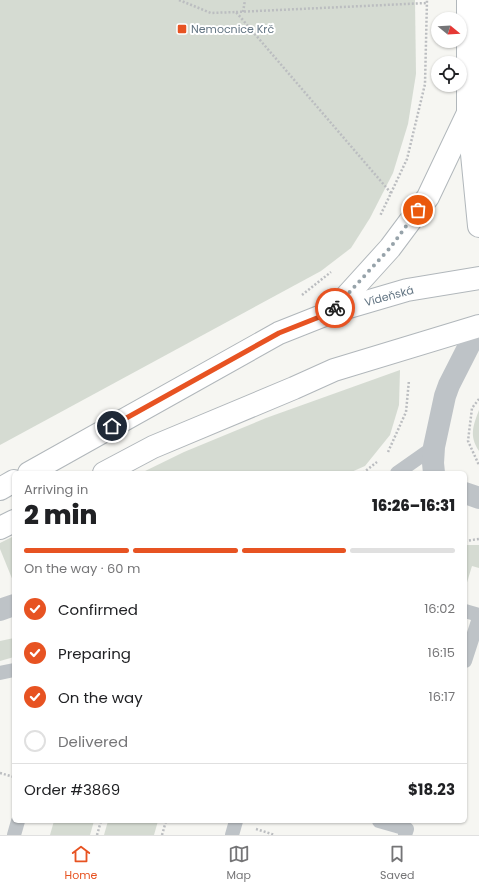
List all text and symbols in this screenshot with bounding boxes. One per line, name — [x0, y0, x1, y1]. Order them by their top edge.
north arrow — [431, 12, 467, 48]
map controls — [431, 12, 467, 92]
place label: Nemocnice Krč — [191, 21, 274, 37]
marker: Nemocnice Krč — [176, 23, 188, 35]
button: locate — [431, 56, 467, 92]
pin — [401, 193, 435, 227]
icon: bag — [407, 199, 429, 221]
street label: Vídeňská — [363, 282, 415, 310]
courier — [315, 288, 355, 328]
icon: bike — [324, 297, 346, 319]
pin — [95, 409, 129, 443]
icon: home — [101, 415, 123, 437]
text: Arriving in — [24, 480, 88, 499]
text: 16:26–16:31 — [372, 495, 455, 516]
text: 2 min — [24, 497, 97, 533]
text: On the way · 60 m — [24, 559, 140, 578]
icon: check — [24, 598, 46, 620]
text: Confirmed — [58, 599, 138, 620]
text: 16:02 — [424, 599, 455, 618]
icon: check — [24, 642, 46, 664]
text: Preparing — [58, 643, 131, 664]
text: 16:15 — [427, 643, 455, 662]
icon: check — [24, 686, 46, 708]
text: On the way — [58, 687, 143, 708]
text: 16:17 — [429, 687, 455, 706]
text: Delivered — [58, 731, 128, 752]
text: Order #3869 — [24, 779, 120, 800]
text: $18.23 — [408, 779, 455, 800]
tab: Home — [65, 843, 97, 884]
tab: Map — [227, 843, 251, 884]
tab: Saved — [380, 843, 414, 884]

